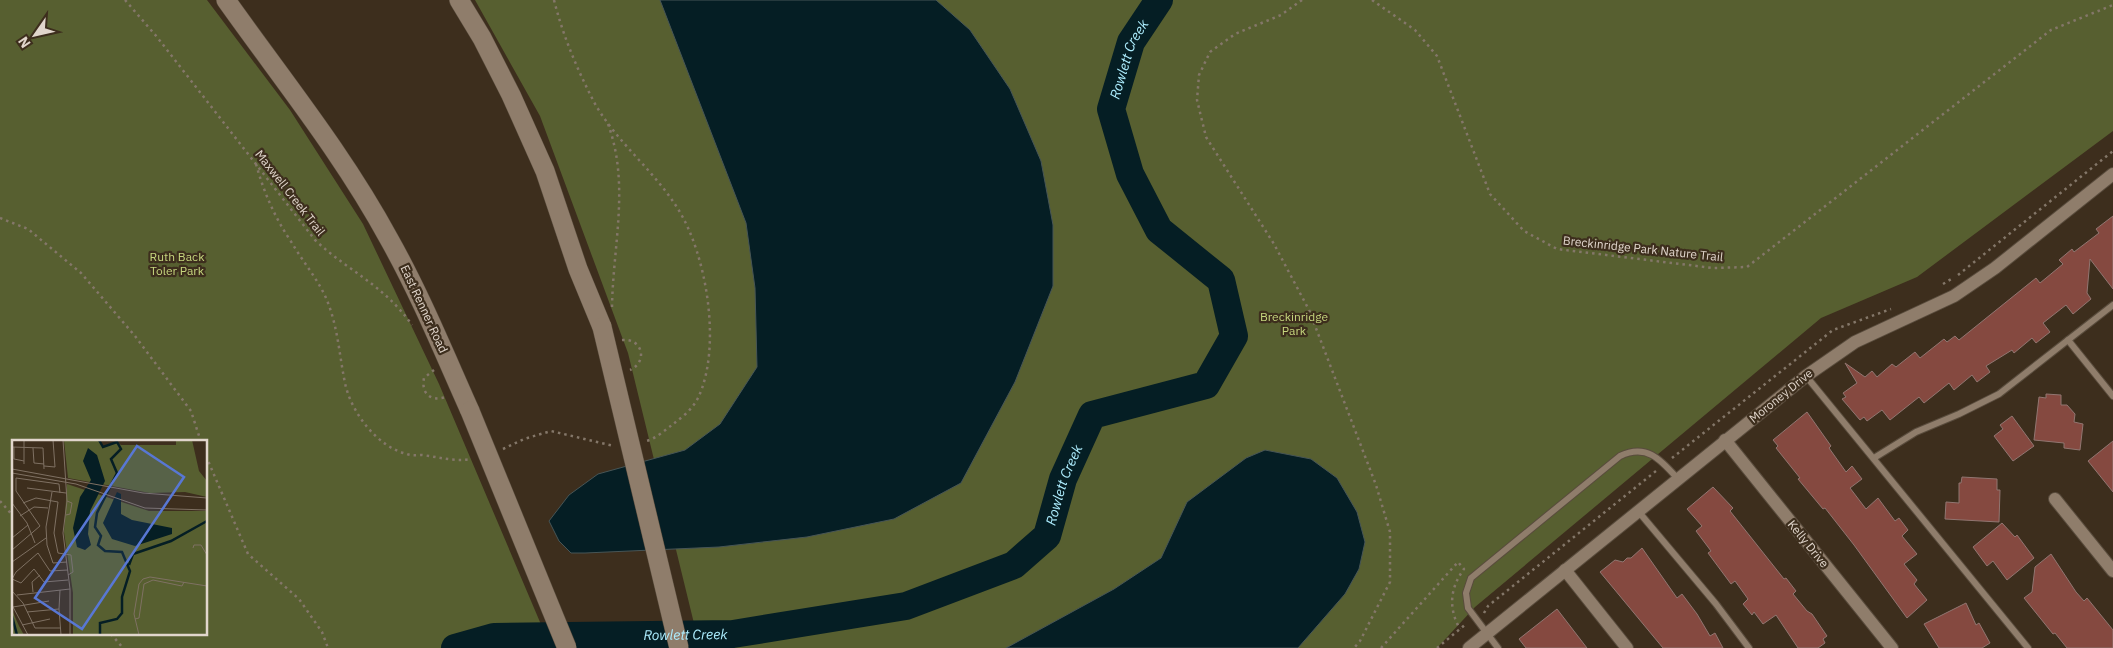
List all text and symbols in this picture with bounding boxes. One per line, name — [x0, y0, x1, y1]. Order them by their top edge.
north arrow — [10, 10, 60, 60]
water label: Rowlett Creek — [1106, 15, 1153, 101]
text: N — [14, 33, 35, 52]
street label: Maxwell Creek Trail — [252, 147, 329, 239]
street label: Breckinridge Park Nature Trail — [1562, 233, 1724, 264]
park label: Ruth Back Toler Park — [150, 249, 205, 278]
street label: East Renner Road — [398, 262, 451, 355]
park label: Breckinridge Park — [1260, 309, 1328, 338]
street label: Moroney Drive — [1746, 365, 1816, 426]
inset map — [12, 440, 208, 636]
water label: Rowlett Creek — [1041, 441, 1087, 527]
street label: Kelly Drive — [1785, 517, 1832, 571]
water label: Rowlett Creek — [643, 625, 728, 644]

